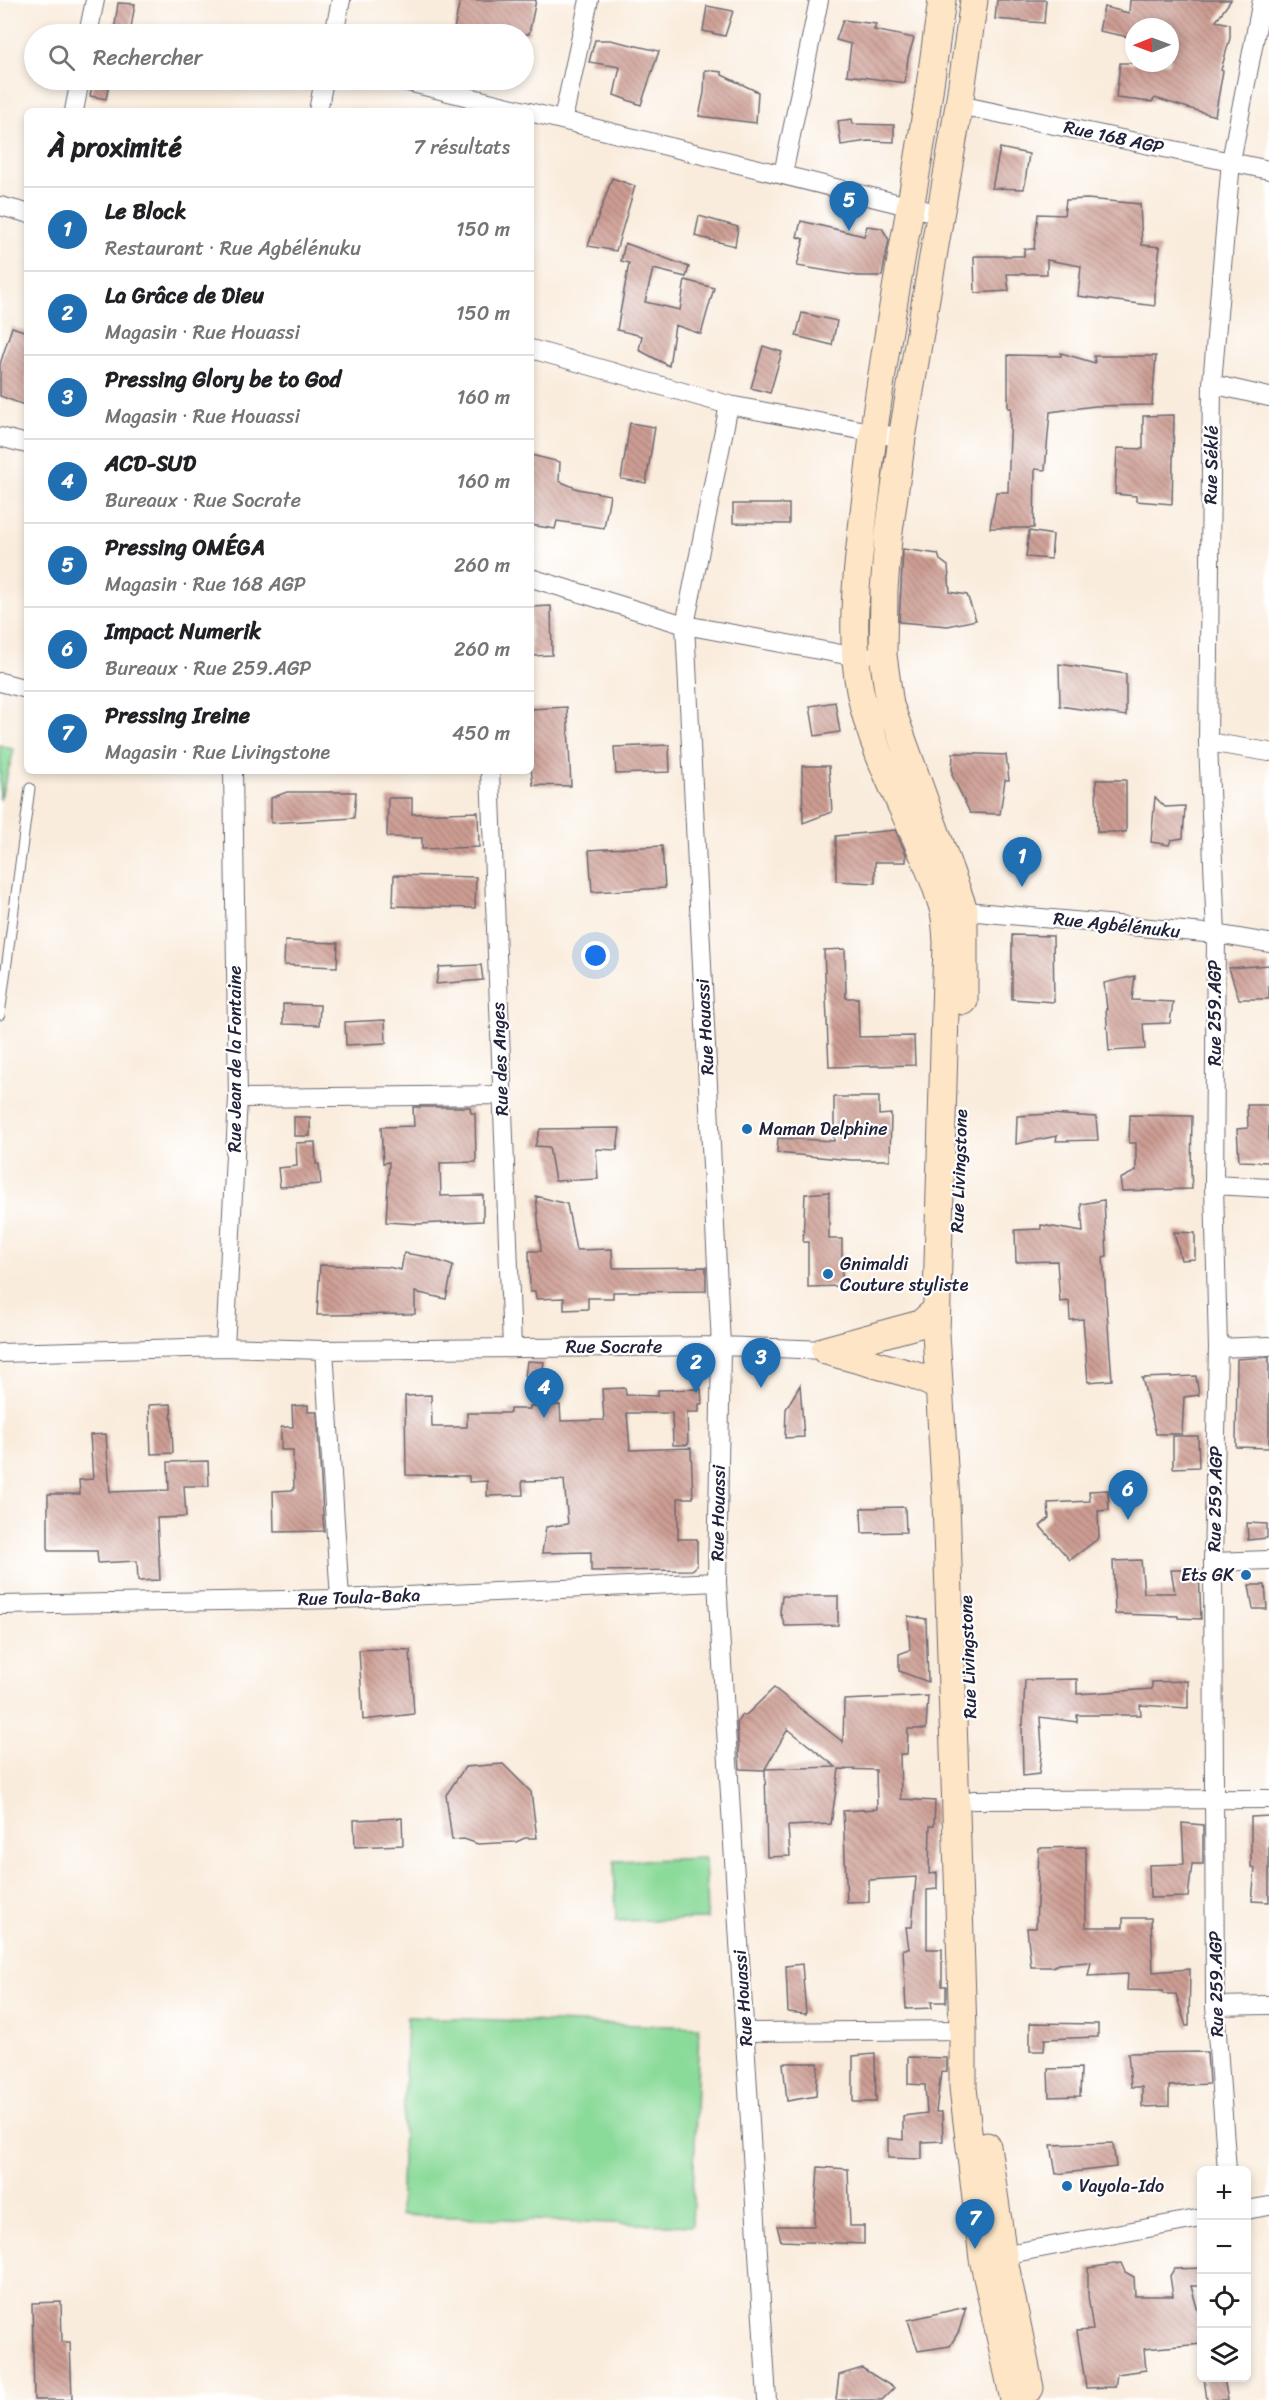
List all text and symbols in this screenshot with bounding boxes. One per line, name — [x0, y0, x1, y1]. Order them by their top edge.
north arrow — [1125, 18, 1179, 72]
search box — [24, 24, 534, 90]
text: Rechercher — [93, 38, 203, 77]
icon: search — [45, 41, 78, 74]
street label: Rue 168 AGP — [1061, 111, 1167, 163]
text: À proximité — [48, 124, 182, 170]
text: 7 résultats — [414, 130, 510, 165]
pin: 5 — [830, 182, 868, 231]
text: Le Block — [105, 192, 186, 231]
text: 1 — [63, 212, 72, 247]
text: 150 m — [456, 212, 510, 247]
text: Restaurant · Rue Agbélénuku — [105, 231, 361, 266]
text: La Grâce de Dieu — [105, 276, 264, 315]
text: 2 — [62, 296, 73, 331]
text: 150 m — [456, 296, 510, 331]
text: Magasin · Rue Houassi — [105, 315, 300, 350]
text: Pressing Glory be to God — [105, 360, 341, 399]
text: 3 — [62, 380, 73, 415]
text: 160 m — [457, 380, 510, 415]
text: Magasin · Rue Houassi — [105, 399, 300, 434]
street label: Rue Séklé — [1194, 425, 1228, 505]
text: ACD-SUD — [105, 444, 196, 483]
text: 4 — [61, 464, 74, 499]
text: 160 m — [457, 464, 510, 499]
text: Bureaux · Rue Socrate — [105, 483, 301, 518]
text: Pressing OMÉGA — [105, 528, 265, 567]
text: 5 — [61, 548, 74, 583]
text: 260 m — [454, 548, 510, 583]
text: Magasin · Rue 168 AGP — [105, 567, 306, 602]
text: Impact Numerik — [105, 612, 261, 651]
text: 6 — [62, 632, 73, 667]
text: 260 m — [454, 632, 510, 667]
text: Bureaux · Rue 259.AGP — [105, 651, 311, 686]
text: Pressing Ireine — [105, 696, 250, 735]
text: 7 — [62, 716, 73, 751]
text: 450 m — [452, 716, 510, 751]
text: Magasin · Rue Livingstone — [105, 735, 330, 770]
pin: 1 — [1002, 838, 1042, 887]
street label: Rue Agbélénuku — [1052, 902, 1182, 948]
your location — [581, 941, 610, 970]
street label: Rue 259.AGP — [1199, 960, 1231, 1066]
street label: Rue Jean de la Fontaine — [219, 966, 251, 1152]
street label: Rue Houassi — [686, 977, 724, 1076]
street label: Rue des Anges — [482, 1001, 518, 1116]
street label: Rue Livingstone — [941, 1108, 977, 1233]
place label: Maman Delphine — [759, 1113, 887, 1145]
marker: Maman Delphine — [740, 1122, 754, 1136]
place label: Gnimaldi Couture styliste — [840, 1248, 969, 1301]
marker: Gnimaldi Couture styliste — [821, 1267, 835, 1281]
street label: Rue Socrate — [566, 1331, 662, 1363]
pin: 3 — [742, 1338, 780, 1388]
pin: 2 — [676, 1344, 716, 1393]
pin: 4 — [524, 1368, 564, 1418]
street label: Rue 259.AGP — [1198, 1445, 1232, 1552]
street label: Rue Houassi — [701, 1464, 735, 1561]
pin: 6 — [1108, 1470, 1148, 1520]
place label: Ets GK — [1181, 1559, 1235, 1591]
marker: Ets GK — [1239, 1568, 1253, 1582]
street label: Rue Toula-Baka — [297, 1579, 421, 1615]
street label: Rue Livingstone — [950, 1594, 986, 1719]
street label: Rue 259.AGP — [1199, 1930, 1233, 2037]
street label: Rue Houassi — [724, 1948, 762, 2047]
map controls — [1197, 2166, 1251, 2382]
button: + — [1197, 2166, 1251, 2220]
place label: Vayola-Ido — [1079, 2170, 1164, 2202]
marker: Vayola-Ido — [1060, 2179, 1074, 2193]
pin: 7 — [956, 2200, 994, 2249]
button: − — [1197, 2220, 1251, 2274]
button: locate — [1197, 2274, 1251, 2328]
button: layers — [1197, 2328, 1251, 2382]

